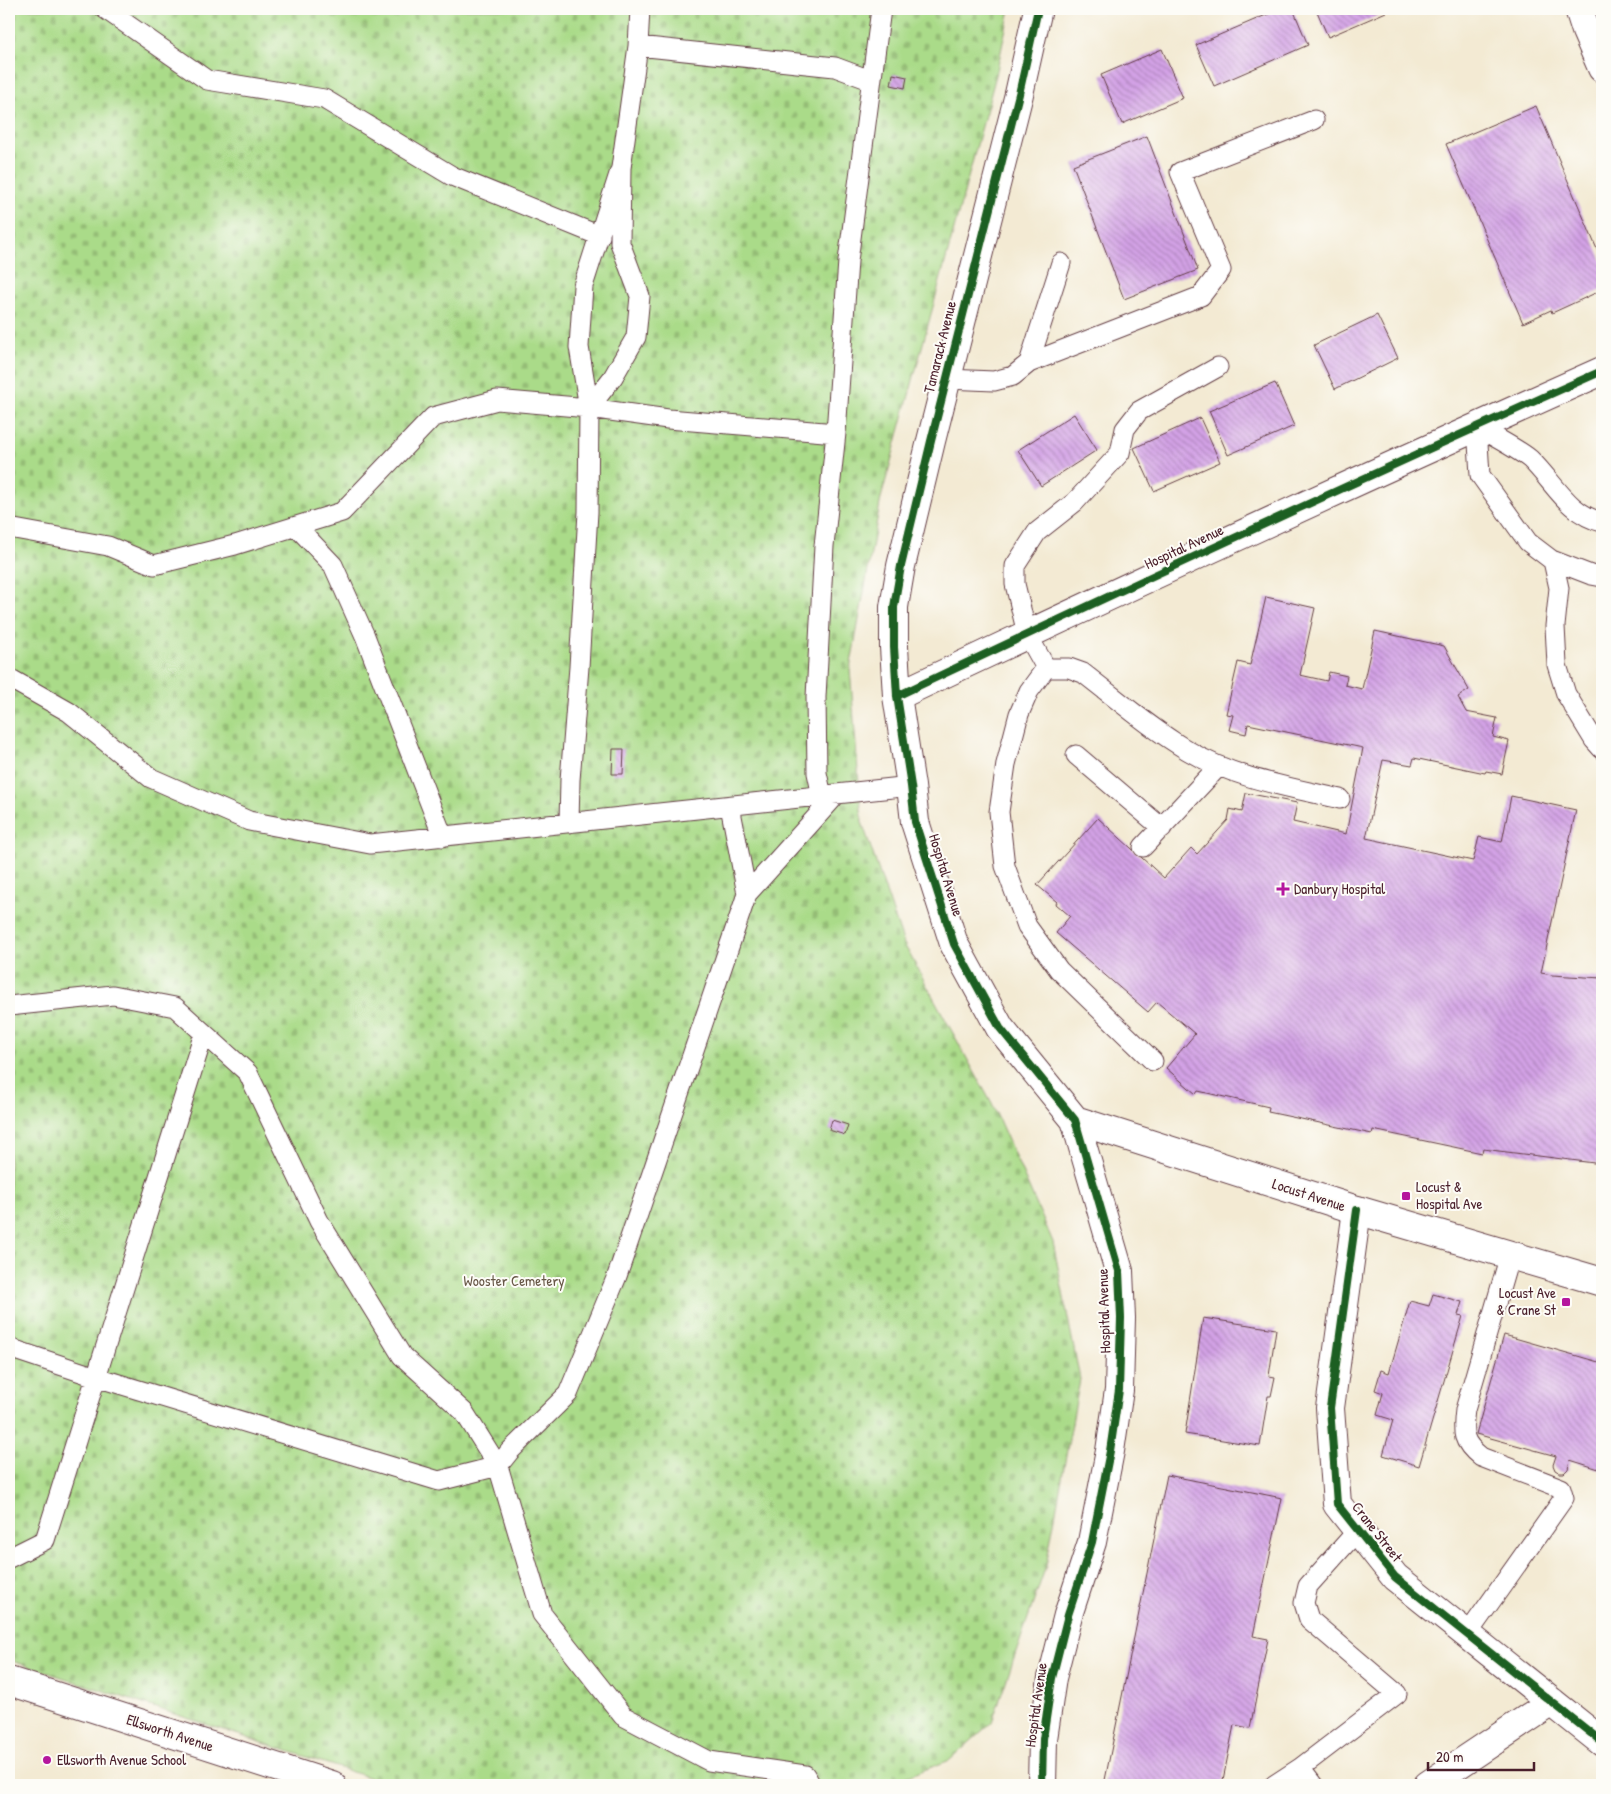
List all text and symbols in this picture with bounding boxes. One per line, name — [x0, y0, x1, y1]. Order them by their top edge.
street label: Tamarack Avenue — [918, 299, 961, 395]
street label: Hospital Avenue — [1141, 519, 1227, 574]
street label: Hospital Avenue — [924, 831, 969, 919]
place label: Danbury Hospital — [1294, 878, 1385, 899]
marker: Danbury Hospital — [1276, 882, 1290, 896]
street label: Locust Avenue — [1270, 1173, 1349, 1216]
place label: Locust & Hospital Ave — [1416, 1176, 1482, 1214]
marker: Locust & Hospital Ave — [1400, 1190, 1412, 1202]
street label: Hospital Avenue — [1092, 1268, 1115, 1354]
park label: Wooster Cemetery — [463, 1270, 565, 1291]
place label: Locust Ave & Crane St — [1496, 1282, 1557, 1320]
marker: Locust Ave & Crane St — [1560, 1296, 1572, 1308]
street label: Crane Street — [1347, 1497, 1408, 1567]
street label: Hospital Avenue — [1019, 1661, 1052, 1749]
street label: Ellsworth Avenue — [124, 1709, 216, 1757]
scale bar — [1428, 1739, 1535, 1771]
text: 20 m — [1436, 1746, 1463, 1767]
place label: Ellsworth Avenue School — [57, 1749, 186, 1770]
marker: Ellsworth Avenue School — [41, 1754, 53, 1766]

